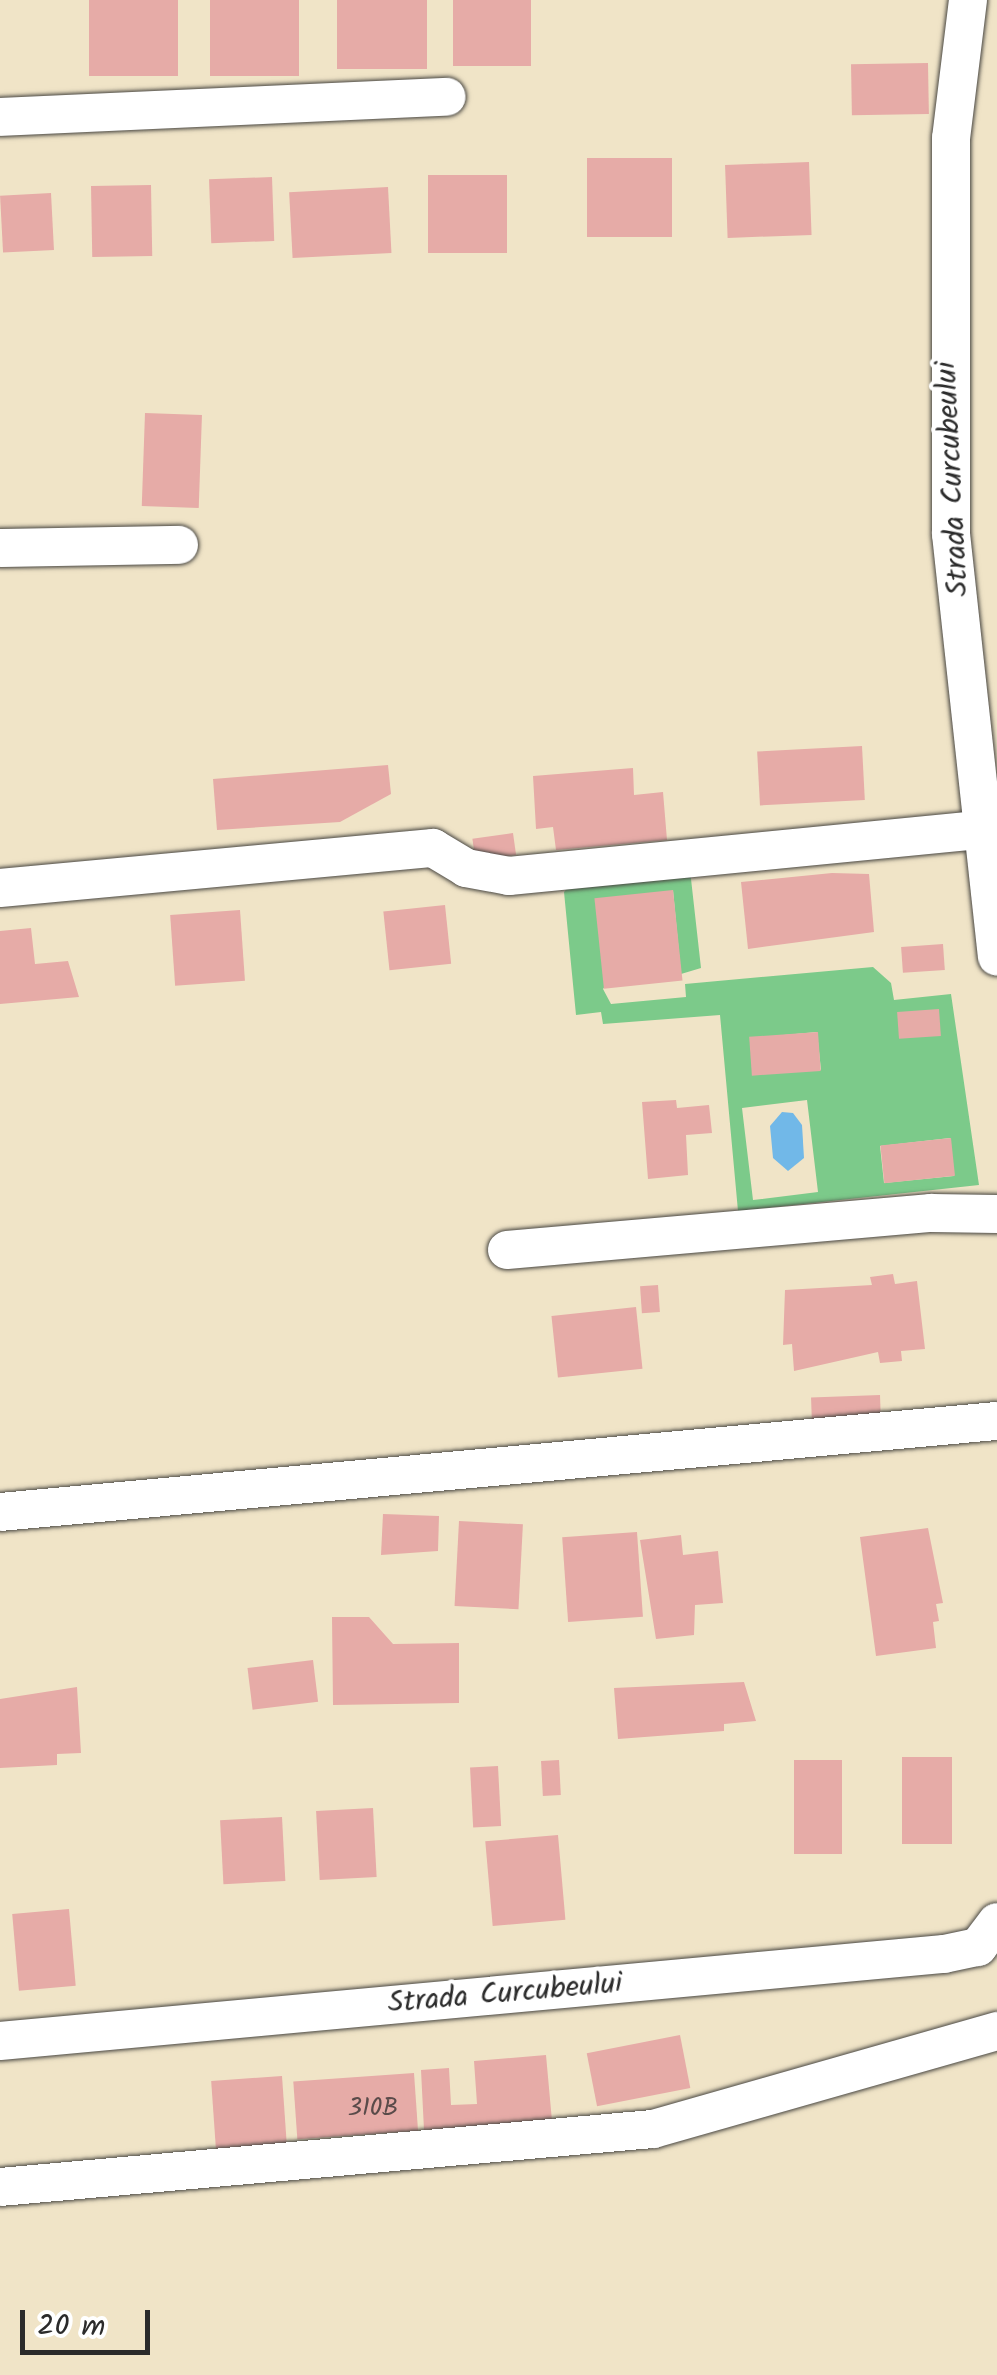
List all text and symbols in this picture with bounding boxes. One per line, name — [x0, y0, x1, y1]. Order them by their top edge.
street label: Strada Curcubeului — [929, 361, 977, 597]
street label: Strada Curcubeului — [386, 1966, 624, 2022]
house number: 310B — [348, 2093, 398, 2123]
scale bar — [25, 2290, 155, 2352]
text: 20 m — [37, 2303, 105, 2351]

